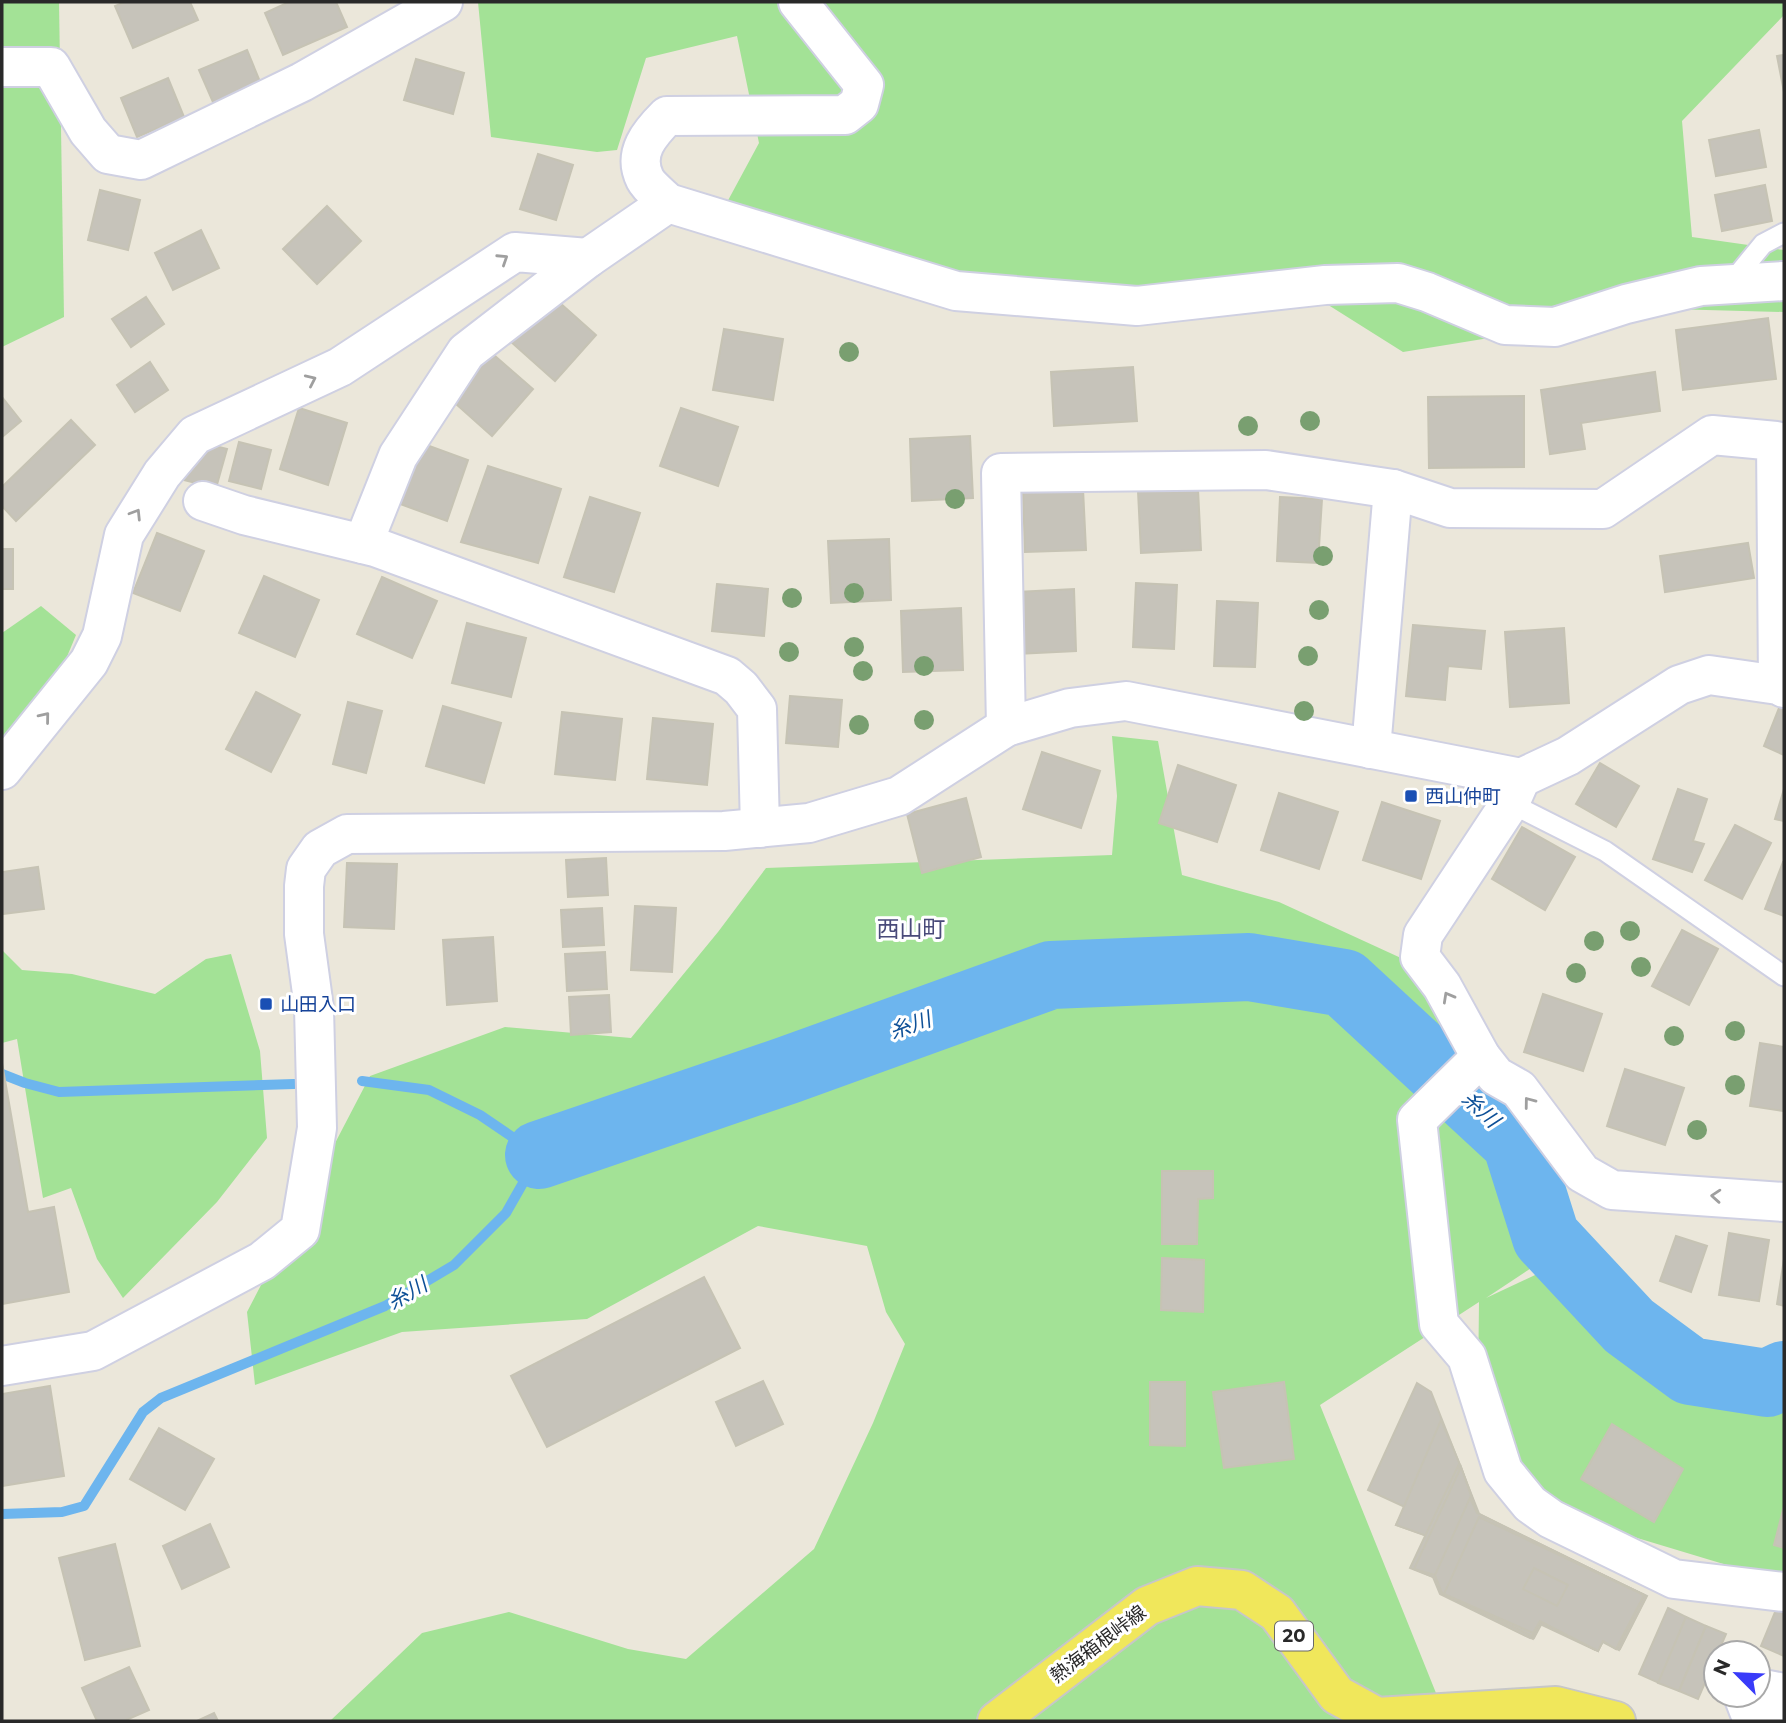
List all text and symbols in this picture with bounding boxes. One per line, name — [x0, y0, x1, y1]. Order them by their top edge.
one-way arrow — [496, 254, 509, 267]
one-way arrow — [304, 374, 316, 388]
one-way arrow — [128, 509, 141, 522]
one-way arrow — [36, 712, 49, 724]
place label: 西山仲町 — [1425, 785, 1501, 808]
marker: 西山仲町 — [1403, 788, 1419, 804]
district label: 西山町 — [877, 915, 946, 943]
one-way arrow — [1443, 992, 1456, 1004]
place label: 山田入口 — [280, 993, 356, 1016]
marker: 山田入口 — [258, 996, 274, 1012]
water label: 糸川 — [886, 1006, 936, 1044]
water label: 糸川 — [1457, 1086, 1506, 1134]
one-way arrow — [1524, 1097, 1537, 1110]
one-way arrow — [1710, 1189, 1721, 1204]
water label: 糸川 — [383, 1271, 433, 1314]
street label: 熱海箱根峠線 — [1046, 1601, 1150, 1687]
road number: 20 — [1275, 1622, 1313, 1651]
north arrow — [1702, 1639, 1772, 1709]
text: N — [1708, 1656, 1736, 1679]

